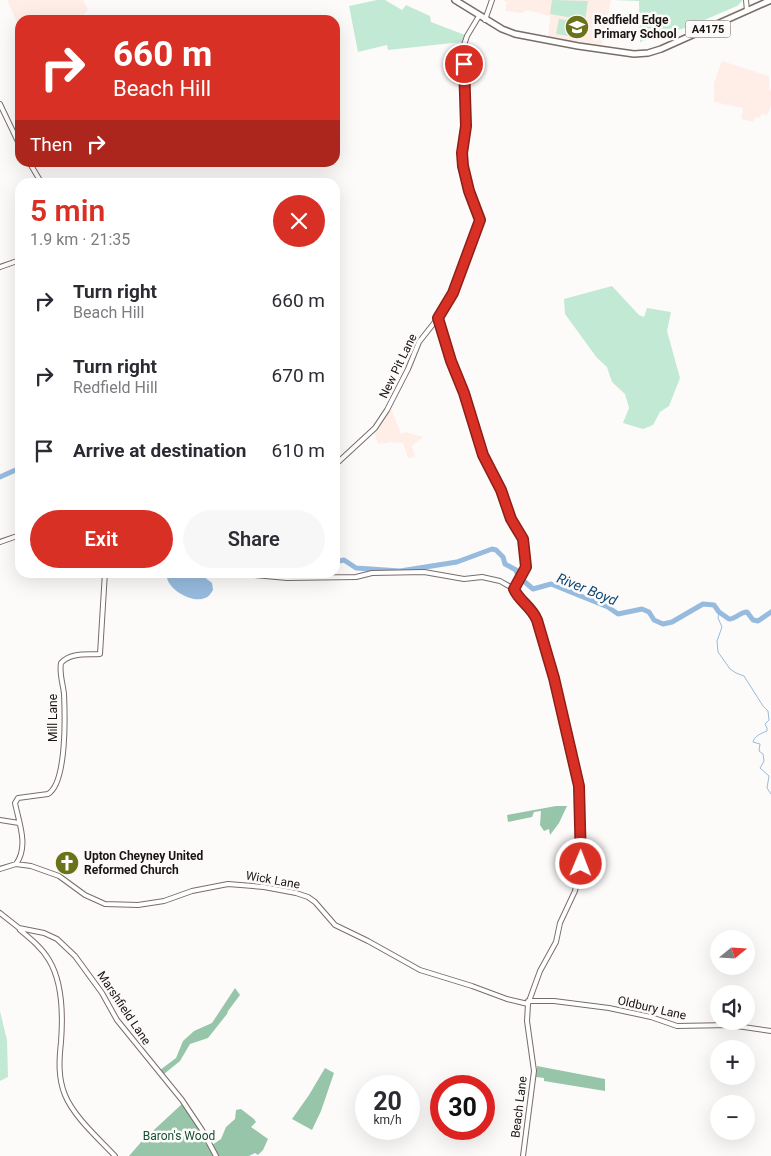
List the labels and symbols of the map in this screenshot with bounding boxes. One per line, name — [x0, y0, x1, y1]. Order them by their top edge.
place label: Redfield Edge Primary School — [594, 13, 677, 41]
school or university icon: Redfield Edge Primary School — [564, 14, 590, 40]
road number: A4175 — [686, 20, 730, 38]
pin — [443, 43, 485, 85]
street label: New Pit Lane — [376, 331, 420, 401]
water label: River Boyd — [555, 570, 620, 608]
street label: Mill Lane — [46, 694, 60, 742]
position arrow — [554, 837, 606, 889]
place label: Upton Cheyney United Reformed Church — [84, 849, 204, 877]
church icon: Upton Cheyney United Reformed Church — [54, 850, 80, 876]
street label: Wick Lane — [245, 868, 301, 892]
north arrow — [710, 930, 755, 975]
street label: Marshfield Lane — [94, 969, 154, 1047]
street label: Oldbury Lane — [616, 993, 688, 1023]
speed limit sign: 30 — [430, 1075, 495, 1140]
street label: Beach Lane — [508, 1075, 530, 1139]
park label: Baron's Wood — [143, 1129, 215, 1143]

